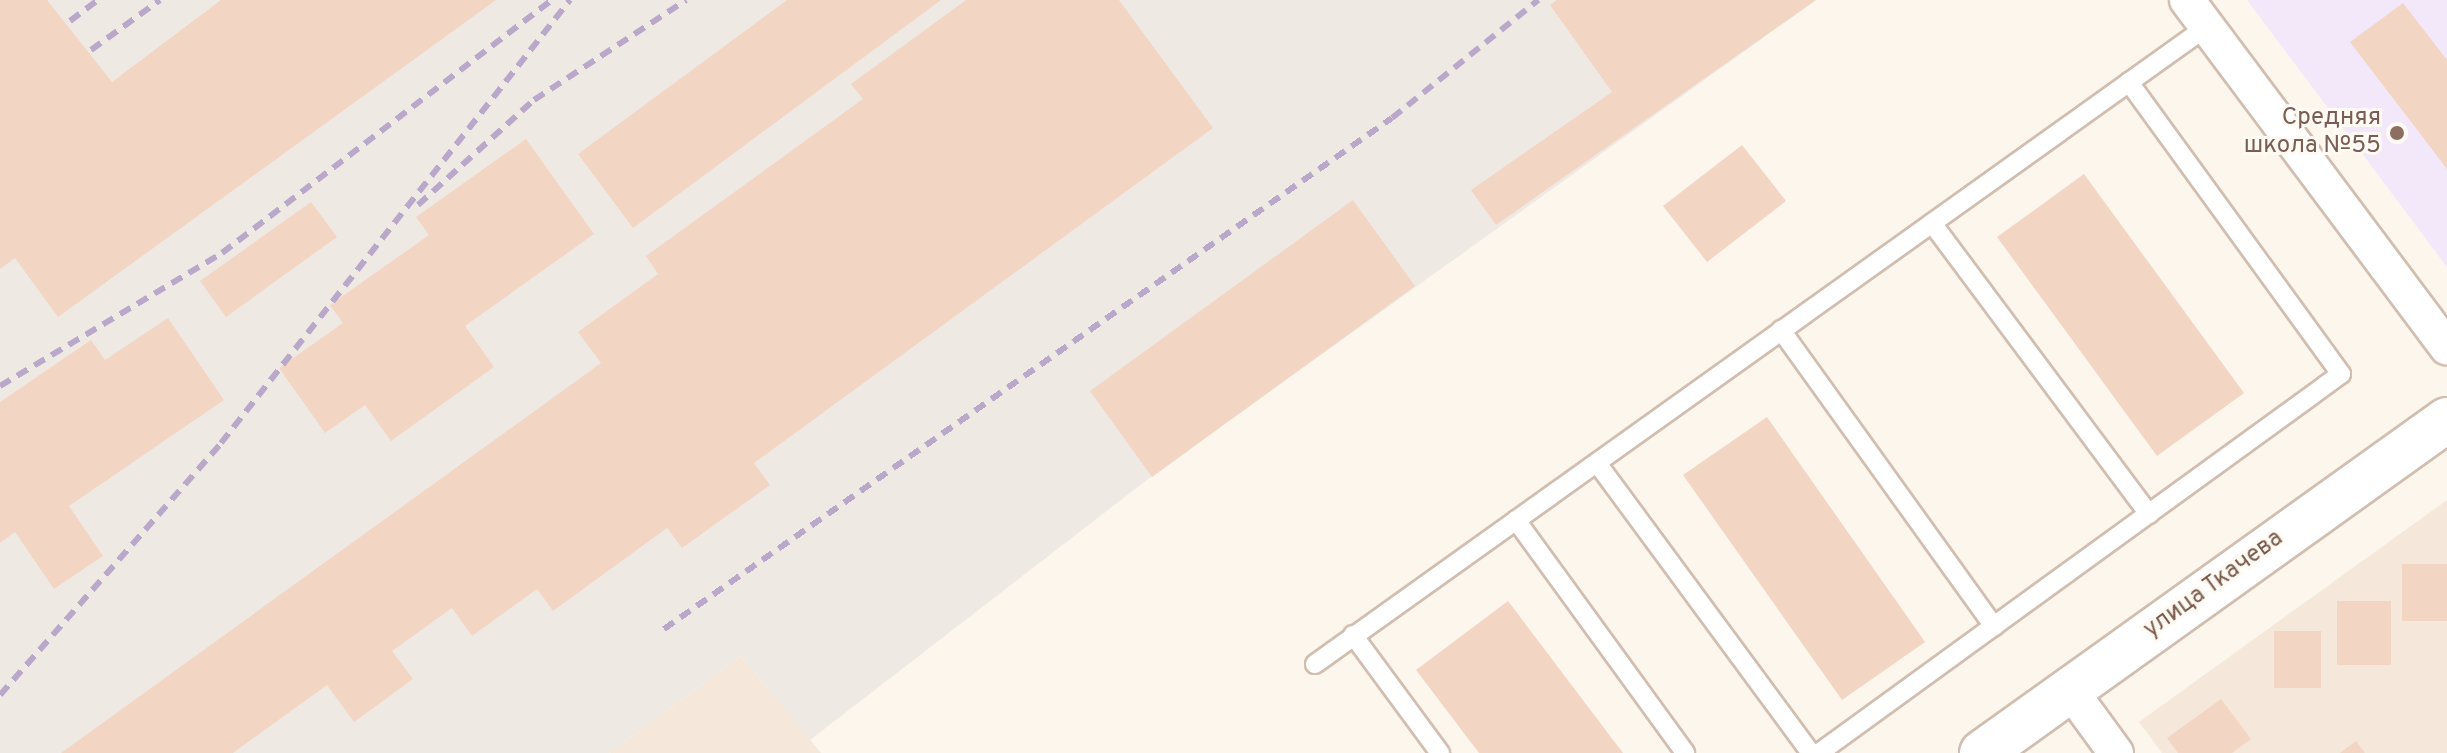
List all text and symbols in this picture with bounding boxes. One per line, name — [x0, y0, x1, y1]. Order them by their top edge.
place label: Средняя школа №55 — [2244, 105, 2381, 161]
marker: Средняя школа №55 — [2388, 124, 2406, 142]
street label: улица Ткачева — [2138, 525, 2290, 645]

